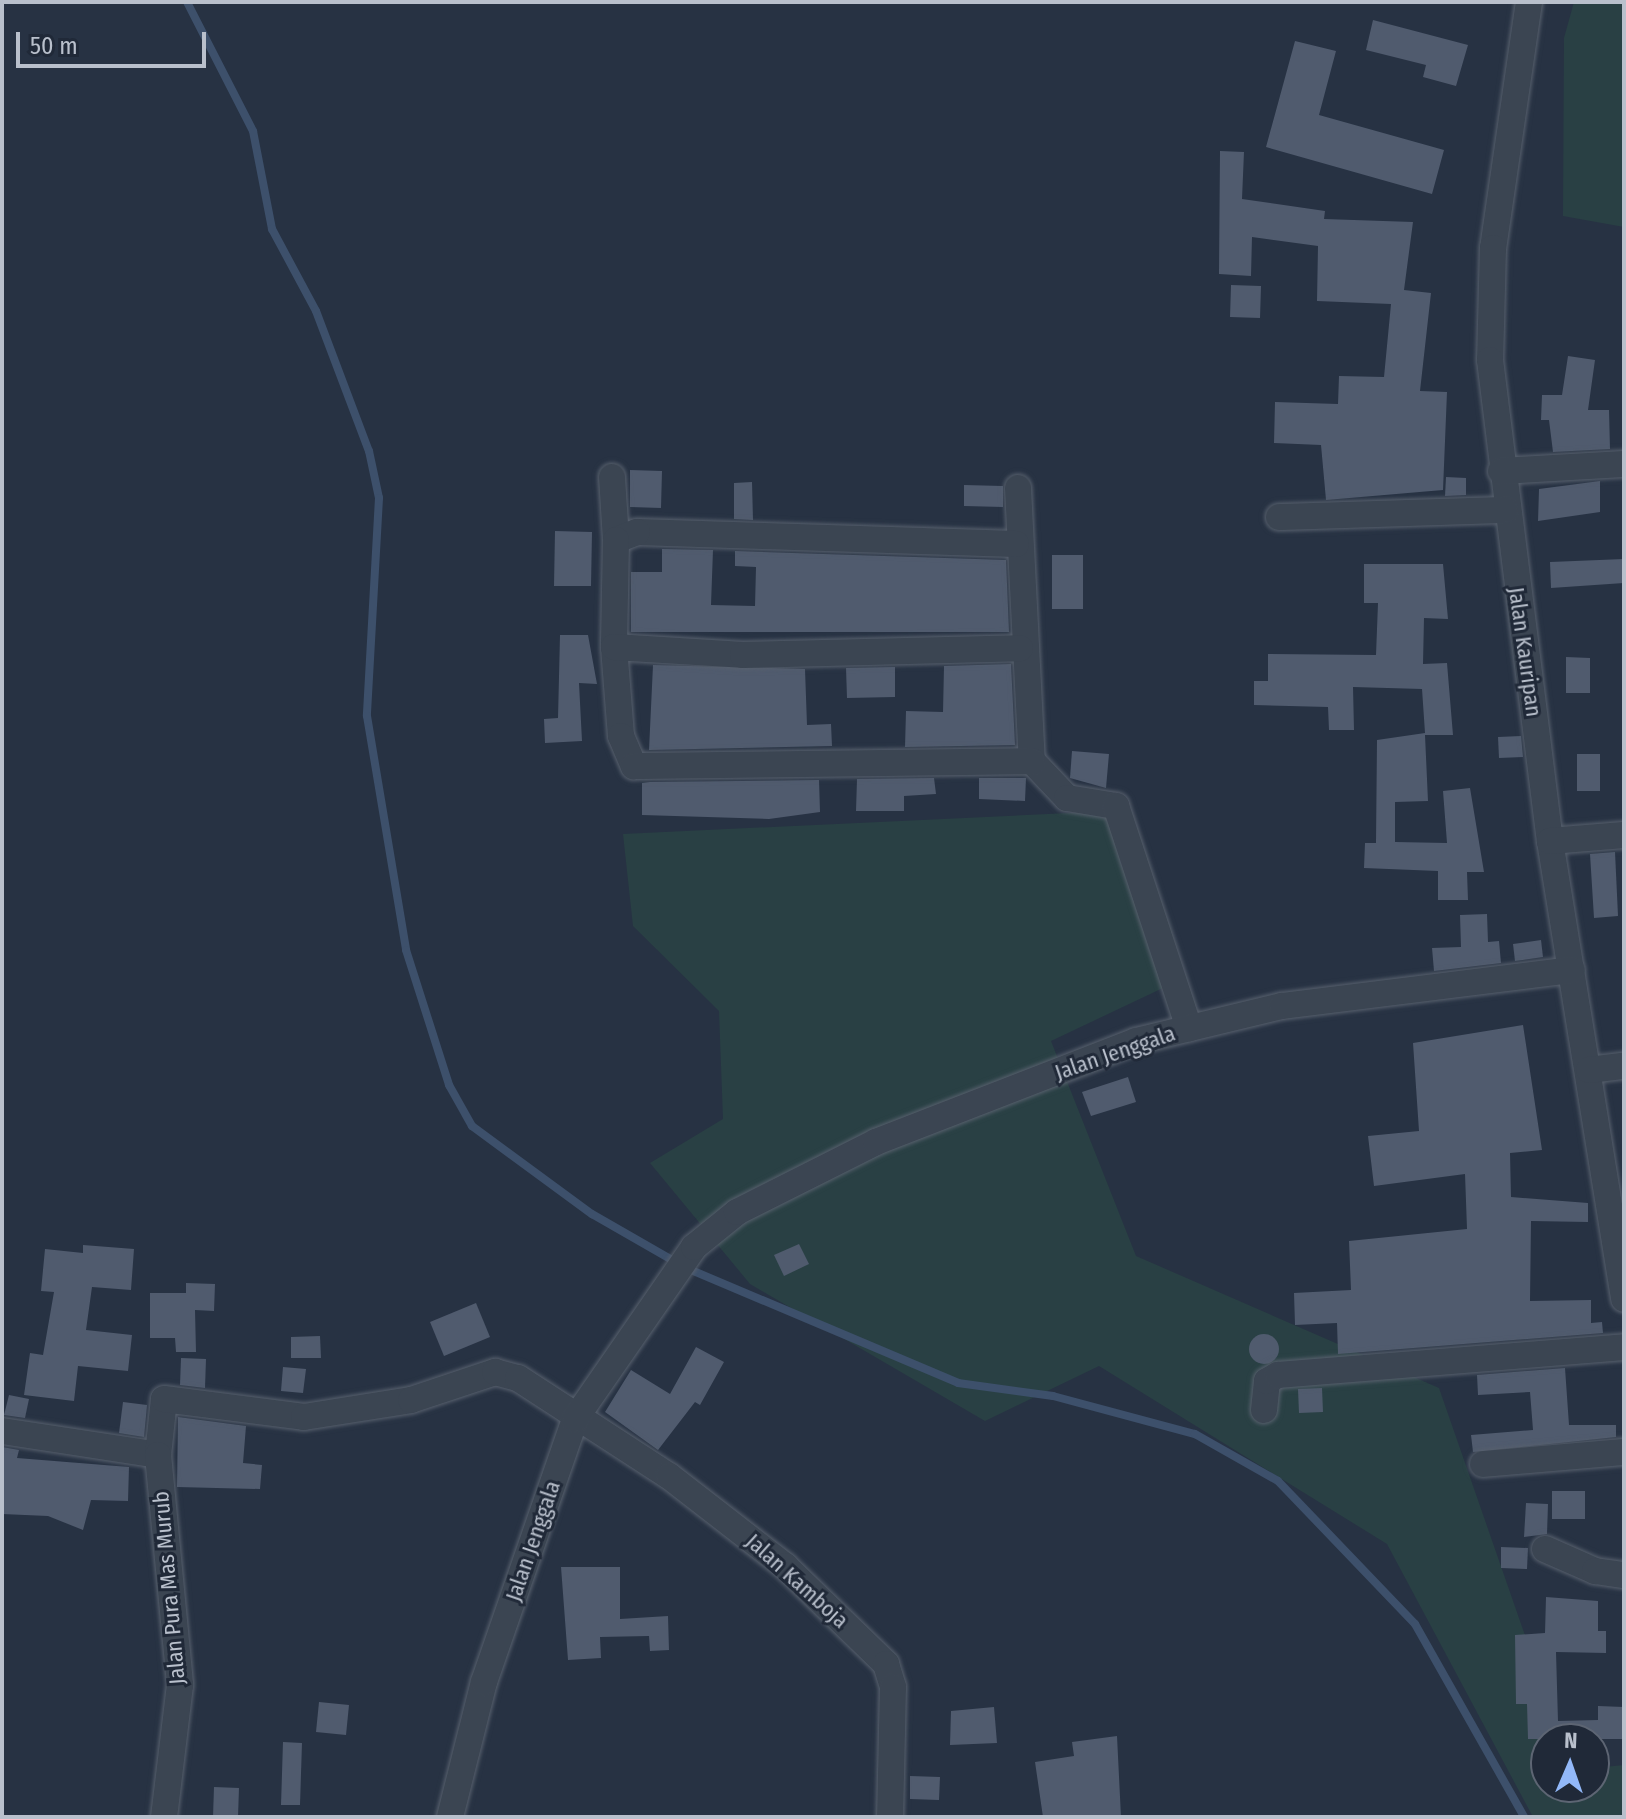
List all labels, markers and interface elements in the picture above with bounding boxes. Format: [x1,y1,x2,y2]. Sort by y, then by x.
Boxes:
scale bar [20,16,210,66]
text: 50 m [30,32,78,60]
street label: Jalan Kauripan [1503,585,1547,719]
street label: Jalan Jenggala [1051,1020,1179,1086]
street label: Jalan Jenggala [500,1477,566,1605]
street label: Jalan Pura Mas Murub [147,1490,191,1686]
street label: Jalan Kamboja [740,1528,854,1634]
north arrow [1530,1723,1610,1803]
text: N [1564,1727,1578,1754]

